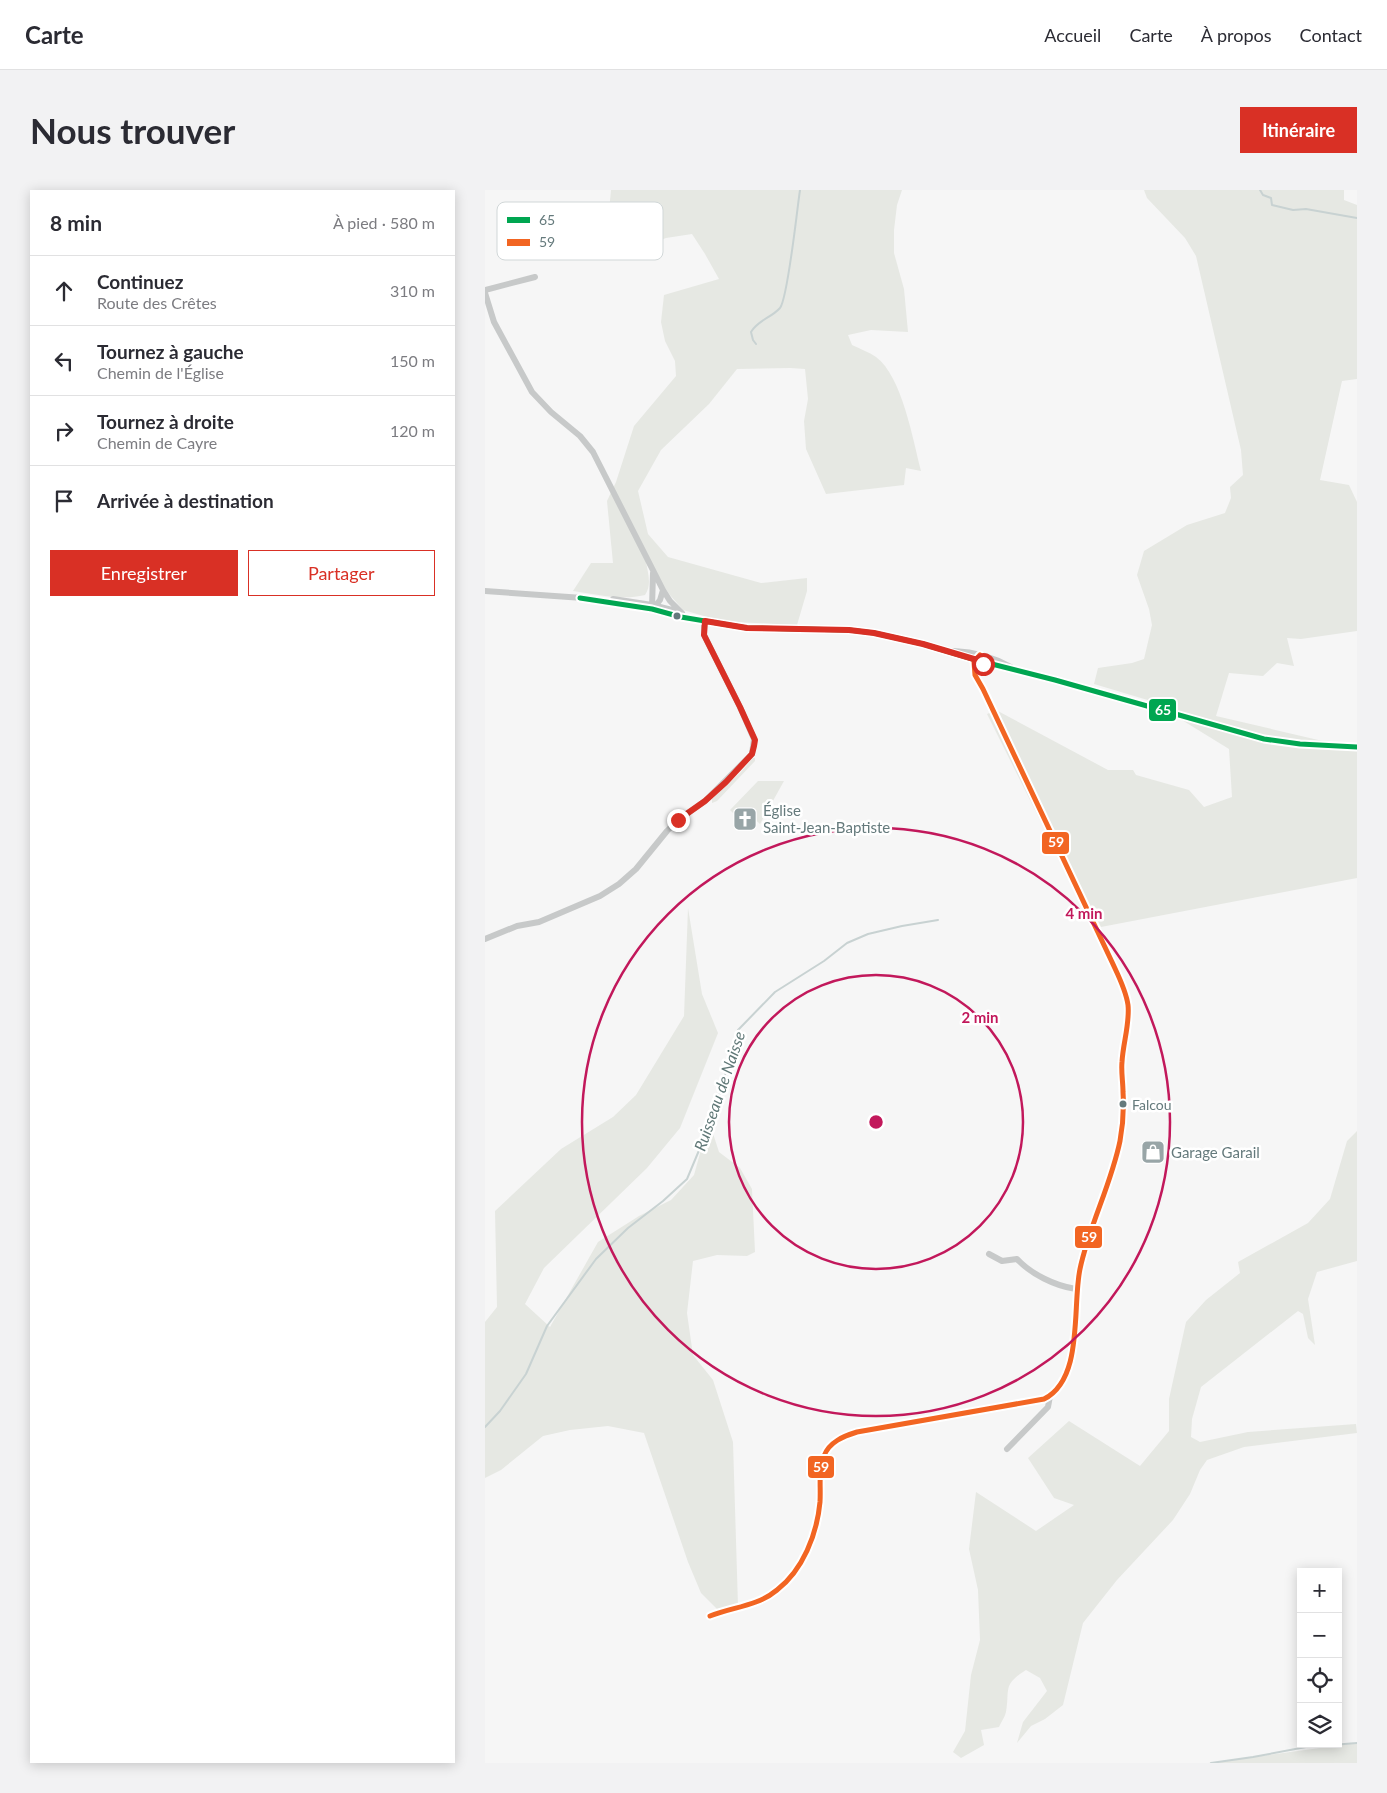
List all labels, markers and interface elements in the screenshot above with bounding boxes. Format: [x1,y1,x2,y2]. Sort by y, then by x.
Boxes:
text: Carte [25,20,84,49]
text: Accueil [1044,24,1101,46]
text: Carte [1129,24,1173,46]
text: À propos [1201,24,1272,46]
text: Contact [1300,24,1362,46]
button: Itinéraire [1240,107,1357,153]
text: Nous trouver [30,109,235,151]
legend [497,202,663,260]
text: 8 min [50,210,102,235]
text: 65 [539,211,555,228]
text: À pied · 580 m [333,213,435,232]
text: 59 [539,233,555,250]
text: Continuez [97,270,183,293]
icon: ahead [50,277,78,305]
text: 310 m [390,281,435,300]
text: Route des Crêtes [97,293,217,312]
text: Tournez à gauche [97,340,244,363]
icon: left [50,347,78,375]
text: 150 m [390,351,435,370]
text: Chemin de l'Église [97,363,224,382]
text: Tournez à droite [97,410,234,433]
icon: right [50,417,78,445]
text: 120 m [390,421,435,440]
text: Chemin de Cayre [97,433,217,452]
icon: arrive [50,487,78,515]
text: Arrivée à destination [97,489,274,512]
button: Enregistrer [50,550,238,596]
button: Partager [248,550,435,596]
unlabelled marker [672,611,682,621]
route start [972,653,995,676]
line badge: 65 [1148,698,1177,722]
text: 65 [1155,701,1171,718]
place label: Église Saint-Jean-Baptiste [763,801,890,836]
church icon: Église Saint-Jean-Baptiste [732,806,758,832]
route end [667,809,690,832]
line badge: 59 [1041,831,1070,855]
text: 59 [1048,833,1064,850]
text: 4 min [1065,904,1103,922]
text: 2 min [961,1008,999,1026]
water label: Ruisseau de Naisse [690,1028,748,1153]
place label: Falcou [1132,1096,1172,1113]
marker: Falcou [1118,1099,1128,1109]
centre of rings [867,1113,885,1131]
shop icon: Garage Garail [1140,1139,1166,1165]
place label: Garage Garail [1171,1143,1260,1161]
line badge: 59 [1074,1225,1103,1249]
text: 59 [1081,1228,1097,1245]
line badge: 59 [807,1455,835,1479]
text: 59 [813,1458,829,1475]
map controls [1297,1568,1342,1748]
button: + [1297,1568,1342,1613]
button: − [1297,1613,1342,1658]
button: locate [1297,1658,1342,1703]
button: layers [1297,1703,1342,1748]

